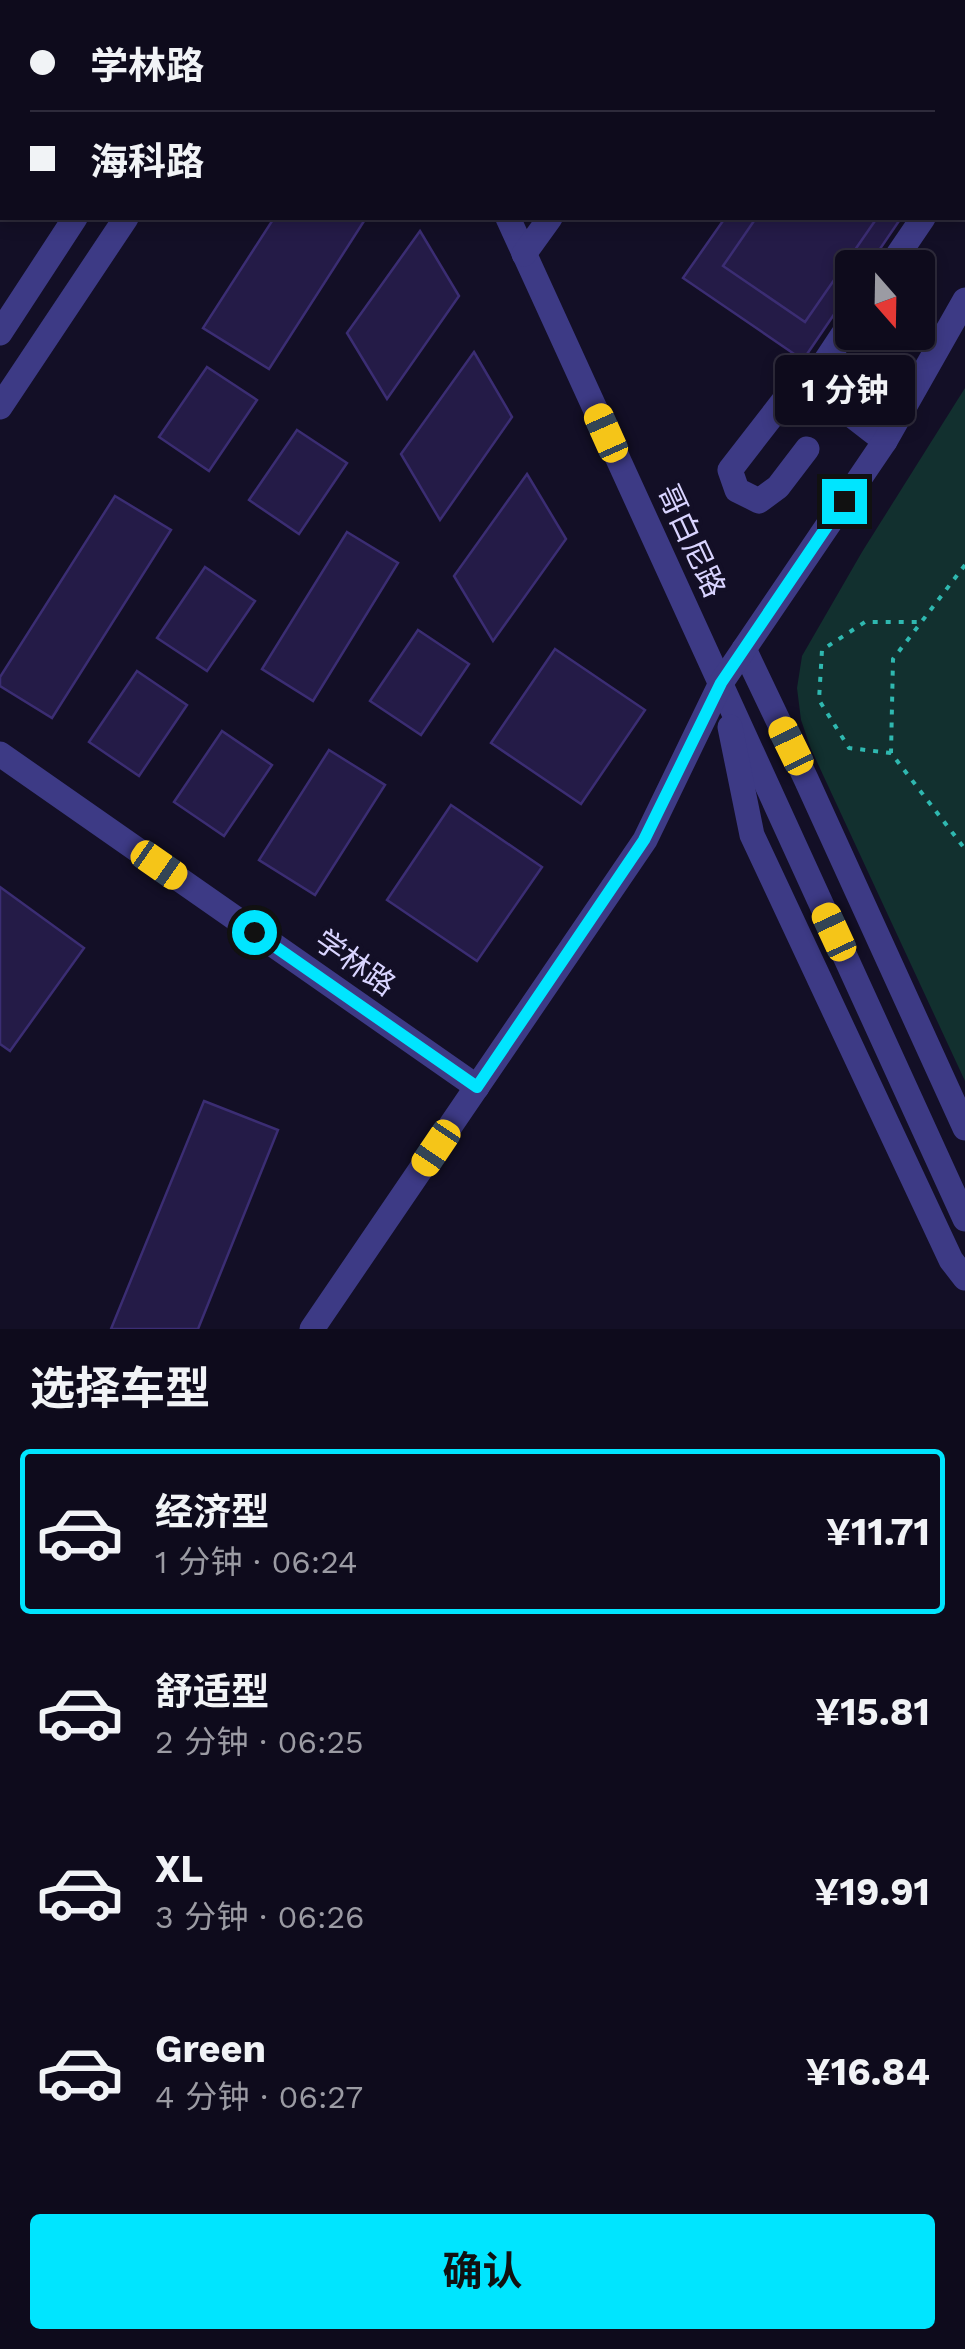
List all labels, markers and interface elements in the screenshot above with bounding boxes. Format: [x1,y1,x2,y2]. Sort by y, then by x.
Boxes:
text: 学林路 [90,44,204,88]
text: 海科路 [90,140,204,184]
north arrow [835,250,935,350]
map controls [835,250,935,350]
callout: 1 分钟 [774,356,914,426]
text: 1 分钟 [802,371,888,409]
car [580,399,632,467]
street label: 哥白尼路 [650,479,733,603]
route end [822,479,867,524]
car [764,712,818,780]
car [126,836,192,894]
car [808,898,860,966]
route start [232,910,277,955]
street label: 学林路 [308,922,402,1003]
car [407,1115,465,1181]
text: 选择车型 [30,1362,210,1415]
icon: car [35,1487,125,1577]
text: 经济型 [155,1490,269,1534]
text: ¥11.71 [826,1510,930,1554]
text: 1 分钟 · 06:24 [155,1543,358,1581]
icon: car [35,1667,125,1757]
text: 舒适型 [155,1670,269,1714]
text: ¥15.81 [815,1690,930,1734]
text: 2 分钟 · 06:25 [155,1723,364,1761]
icon: car [35,1847,125,1937]
text: XL [155,1847,203,1891]
text: ¥19.91 [814,1870,930,1914]
text: 3 分钟 · 06:26 [155,1898,365,1936]
icon: car [35,2027,125,2117]
text: Green [155,2027,266,2071]
text: ¥16.84 [806,2050,930,2094]
text: 4 分钟 · 06:27 [155,2078,363,2116]
button: 确认 [30,2214,935,2329]

